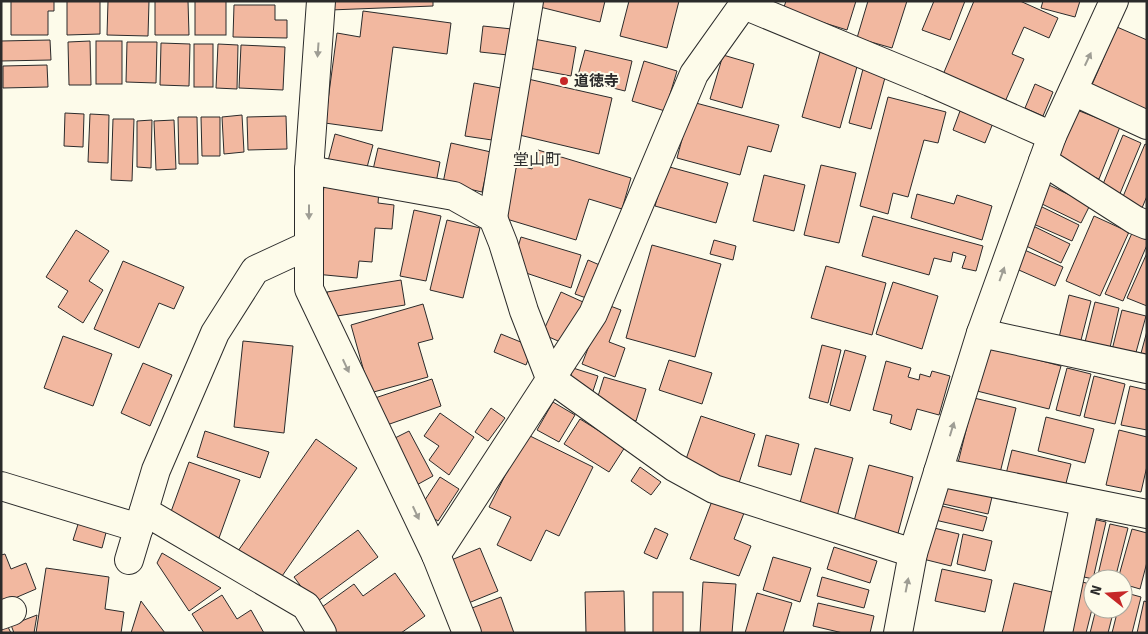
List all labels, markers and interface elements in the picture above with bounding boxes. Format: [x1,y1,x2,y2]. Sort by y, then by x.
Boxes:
one-way arrow [313,42,321,58]
one-way arrow [1084,51,1092,66]
place label: 道徳寺 [574,72,619,90]
marker: 道徳寺 [558,75,570,87]
district label: 堂山町 [513,150,561,170]
one-way arrow [305,204,313,220]
one-way arrow [999,267,1006,282]
one-way arrow [342,359,350,373]
one-way arrow [948,421,956,436]
one-way arrow [412,506,420,520]
north arrow [1083,569,1133,619]
one-way arrow [904,576,912,592]
text: N [1086,583,1106,597]

